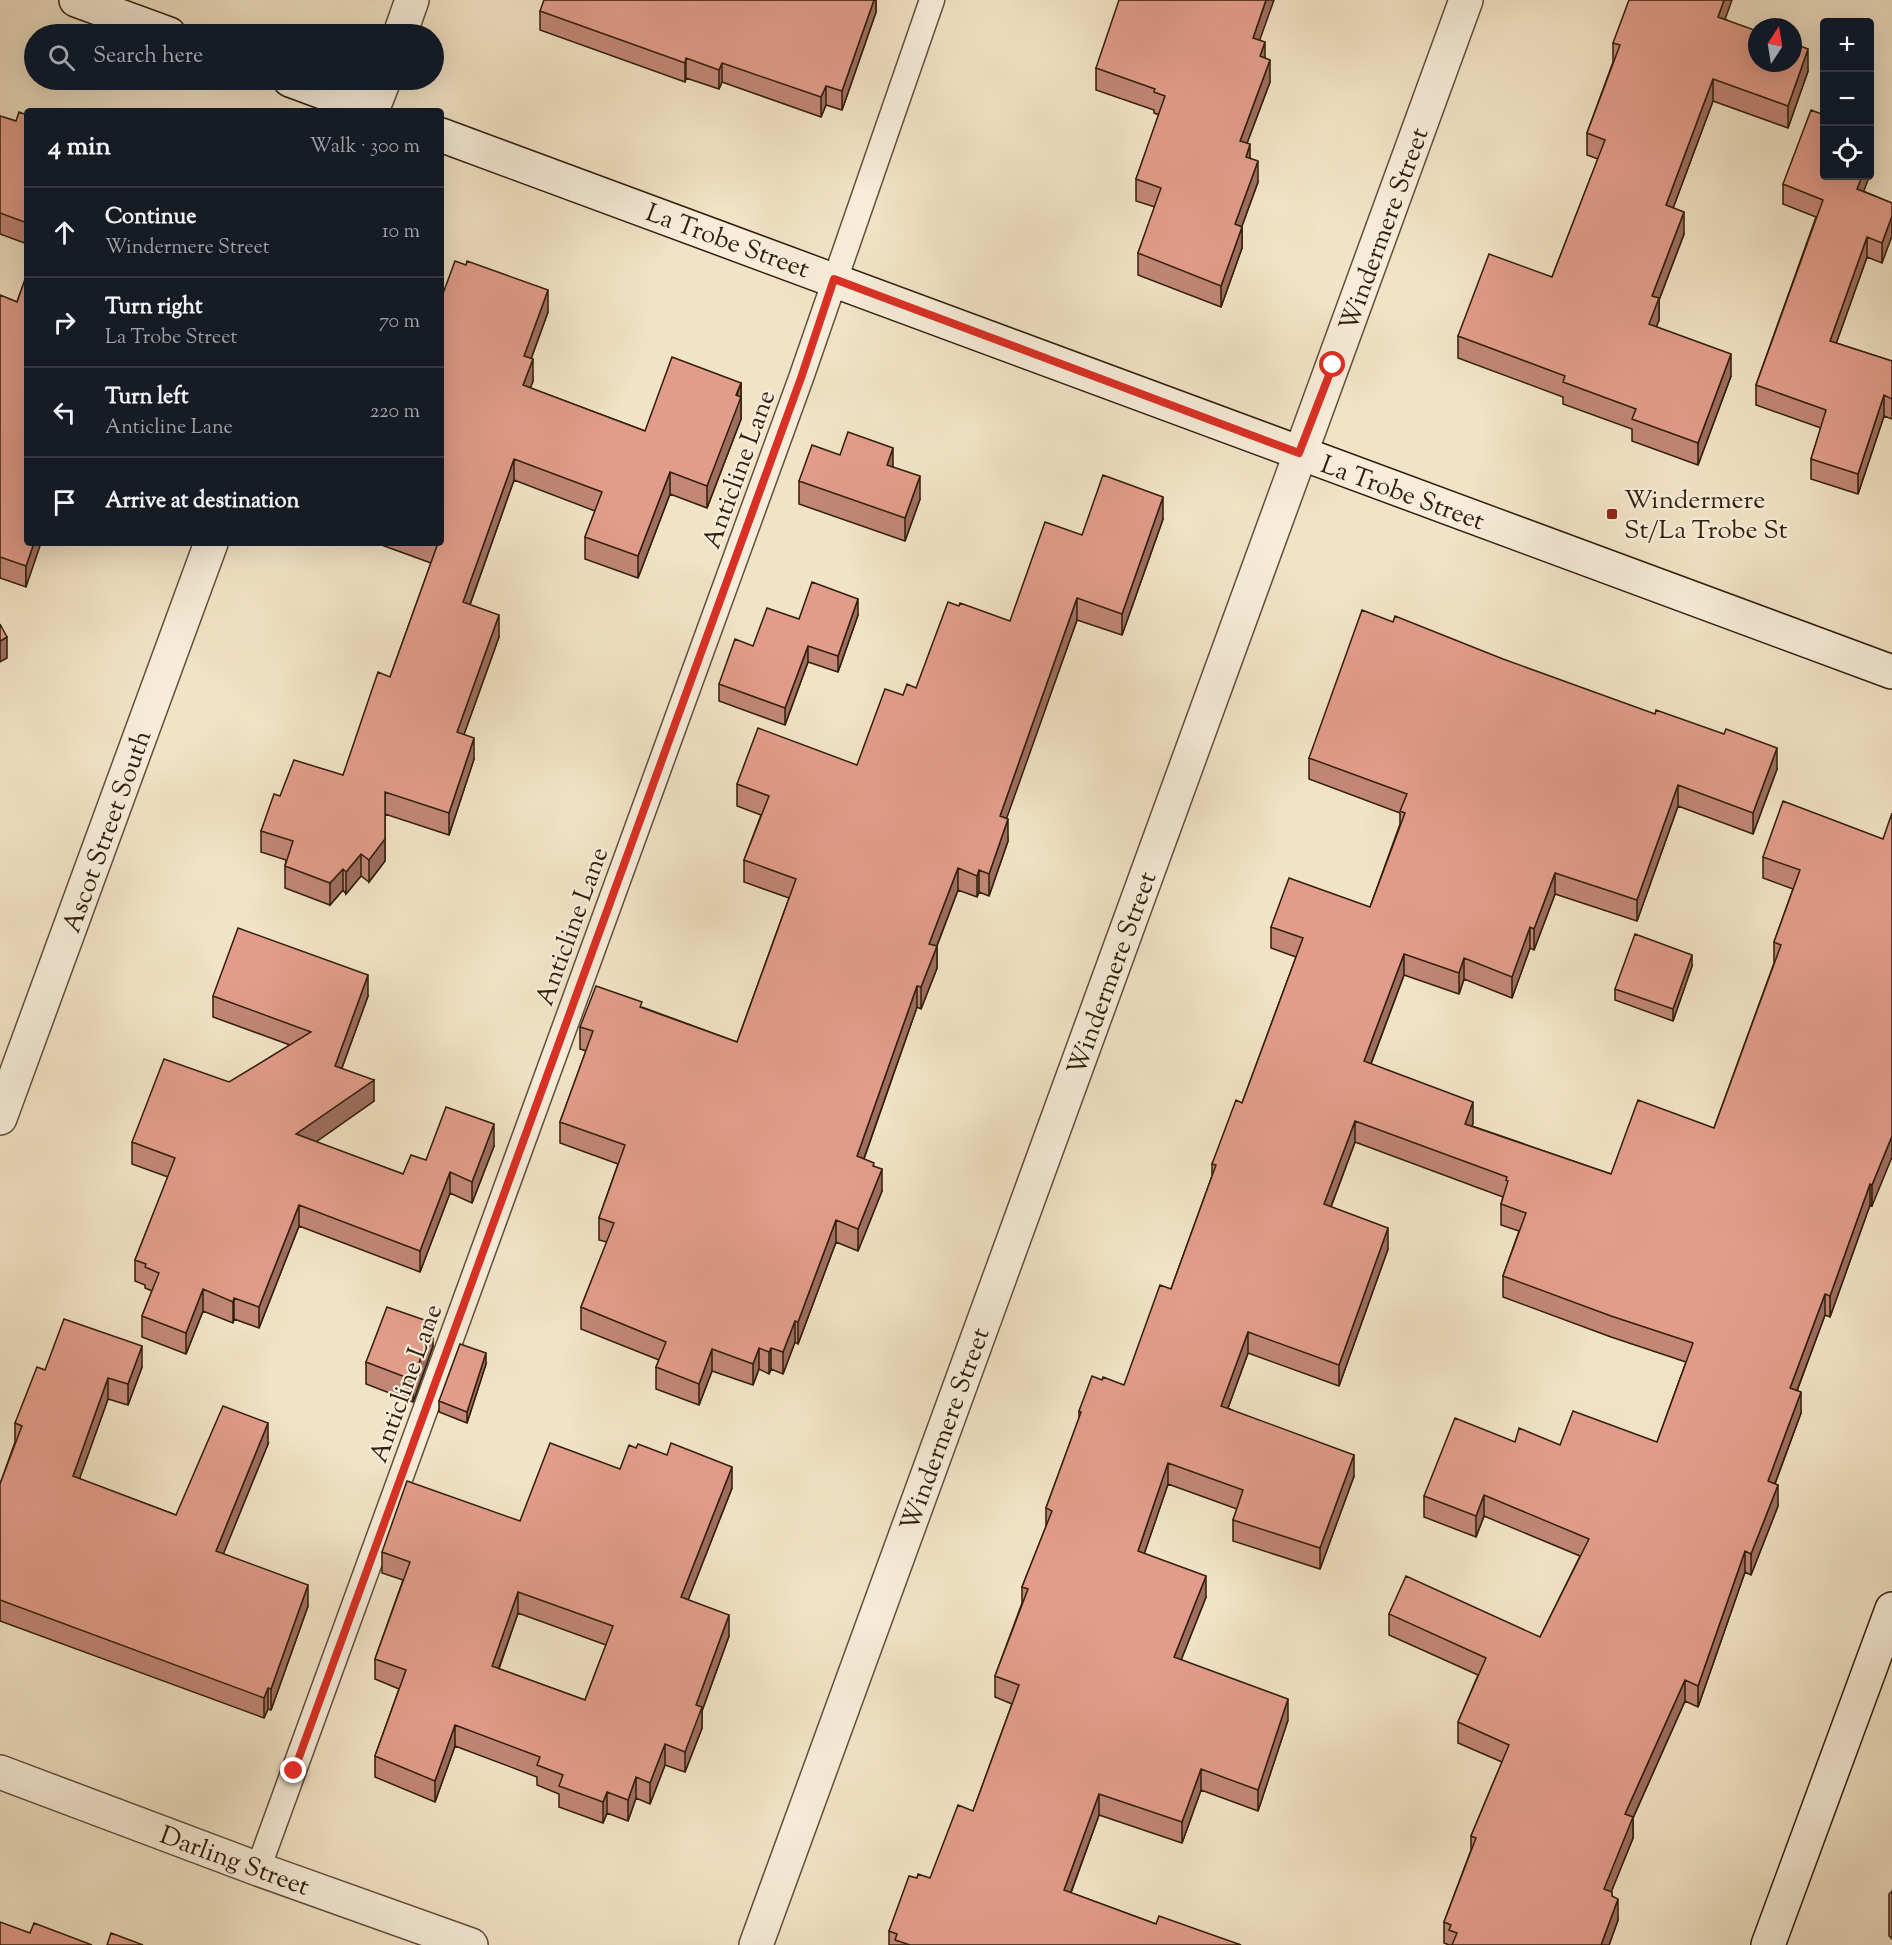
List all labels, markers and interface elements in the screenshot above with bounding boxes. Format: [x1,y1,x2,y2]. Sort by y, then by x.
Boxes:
north arrow [1748,18,1802,72]
map controls [1820,18,1874,180]
button: + [1820,18,1874,72]
search box [24,24,444,90]
icon: search [45,41,78,74]
text: Search here [93,41,203,73]
button: − [1820,72,1874,126]
street label: Windermere Street [1331,123,1439,337]
button: locate [1820,126,1874,180]
text: 4 min [48,129,111,166]
text: Walk · 300 m [310,133,420,162]
street label: La Trobe Street [640,196,814,289]
text: Continue [105,202,196,234]
icon: ahead [48,216,81,249]
text: 10 m [382,218,420,247]
text: Windermere Street [105,234,270,263]
text: Turn right [105,292,202,324]
icon: right [48,306,81,339]
text: 70 m [379,308,420,337]
text: La Trobe Street [105,324,237,353]
route start [1319,351,1345,377]
text: Turn left [105,382,188,414]
street label: Anticline Lane [695,385,786,554]
icon: left [48,396,81,429]
text: 220 m [370,398,420,427]
text: Anticline Lane [105,414,233,443]
street label: La Trobe Street [1315,448,1489,541]
place label: Windermere St/La Trobe St [1624,483,1788,550]
icon: arrive [48,486,81,519]
text: Arrive at destination [105,486,300,518]
marker: Windermere St/La Trobe St [1605,507,1619,521]
street label: Ascot Street South [55,725,162,938]
street label: Anticline Lane [528,842,619,1011]
street label: Windermere Street [1059,867,1167,1081]
street label: Anticline Lane [362,1299,453,1468]
street label: Windermere Street [892,1323,1000,1537]
route end [280,1757,306,1783]
street label: Darling Street [154,1818,314,1907]

